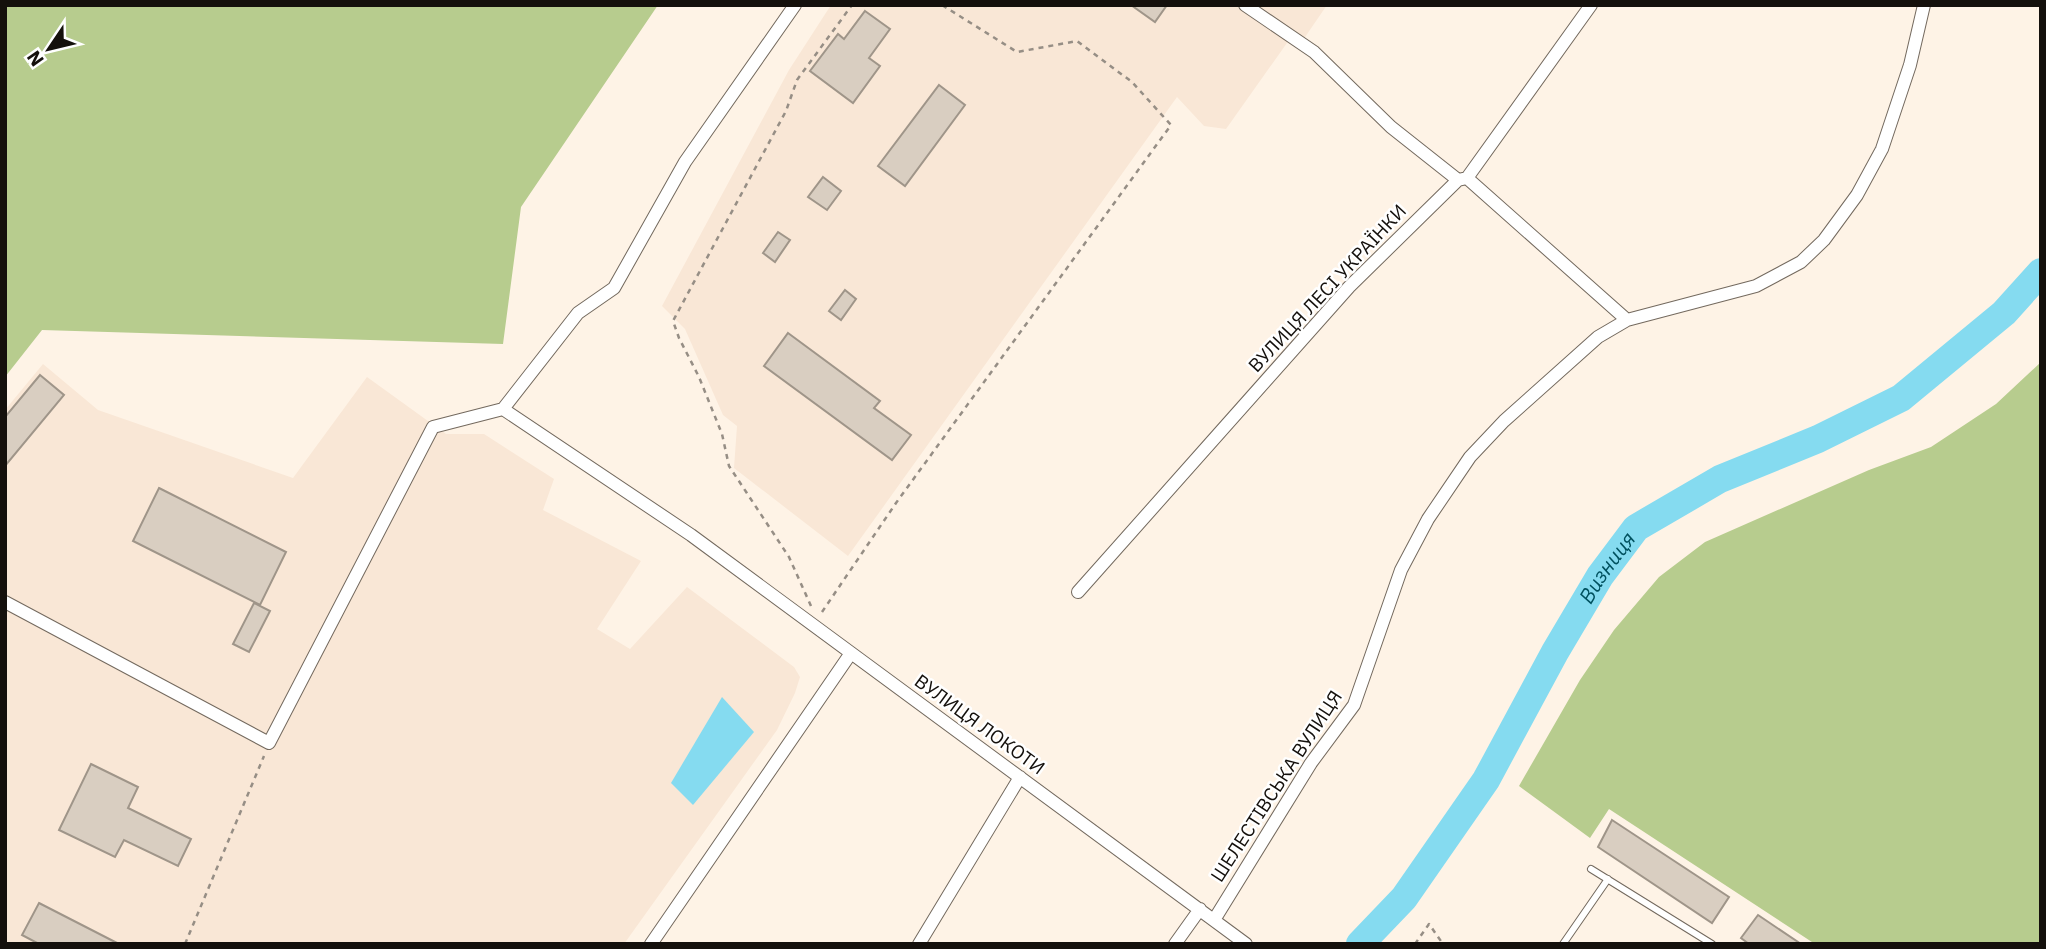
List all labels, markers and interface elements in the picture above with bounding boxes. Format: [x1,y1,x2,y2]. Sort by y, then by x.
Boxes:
north arrow [14,14,84,84]
text: N [21,46,49,71]
street label: ВУЛИЦЯ ЛЕСІ УКРАЇНКИ [1243,199,1411,377]
water label: Визниця [1572,526,1641,608]
street label: ВУЛИЦЯ ЛОКОТИ [910,669,1050,779]
street label: ШЕЛЕСТІВСЬКА ВУЛИЦЯ [1205,686,1347,886]

